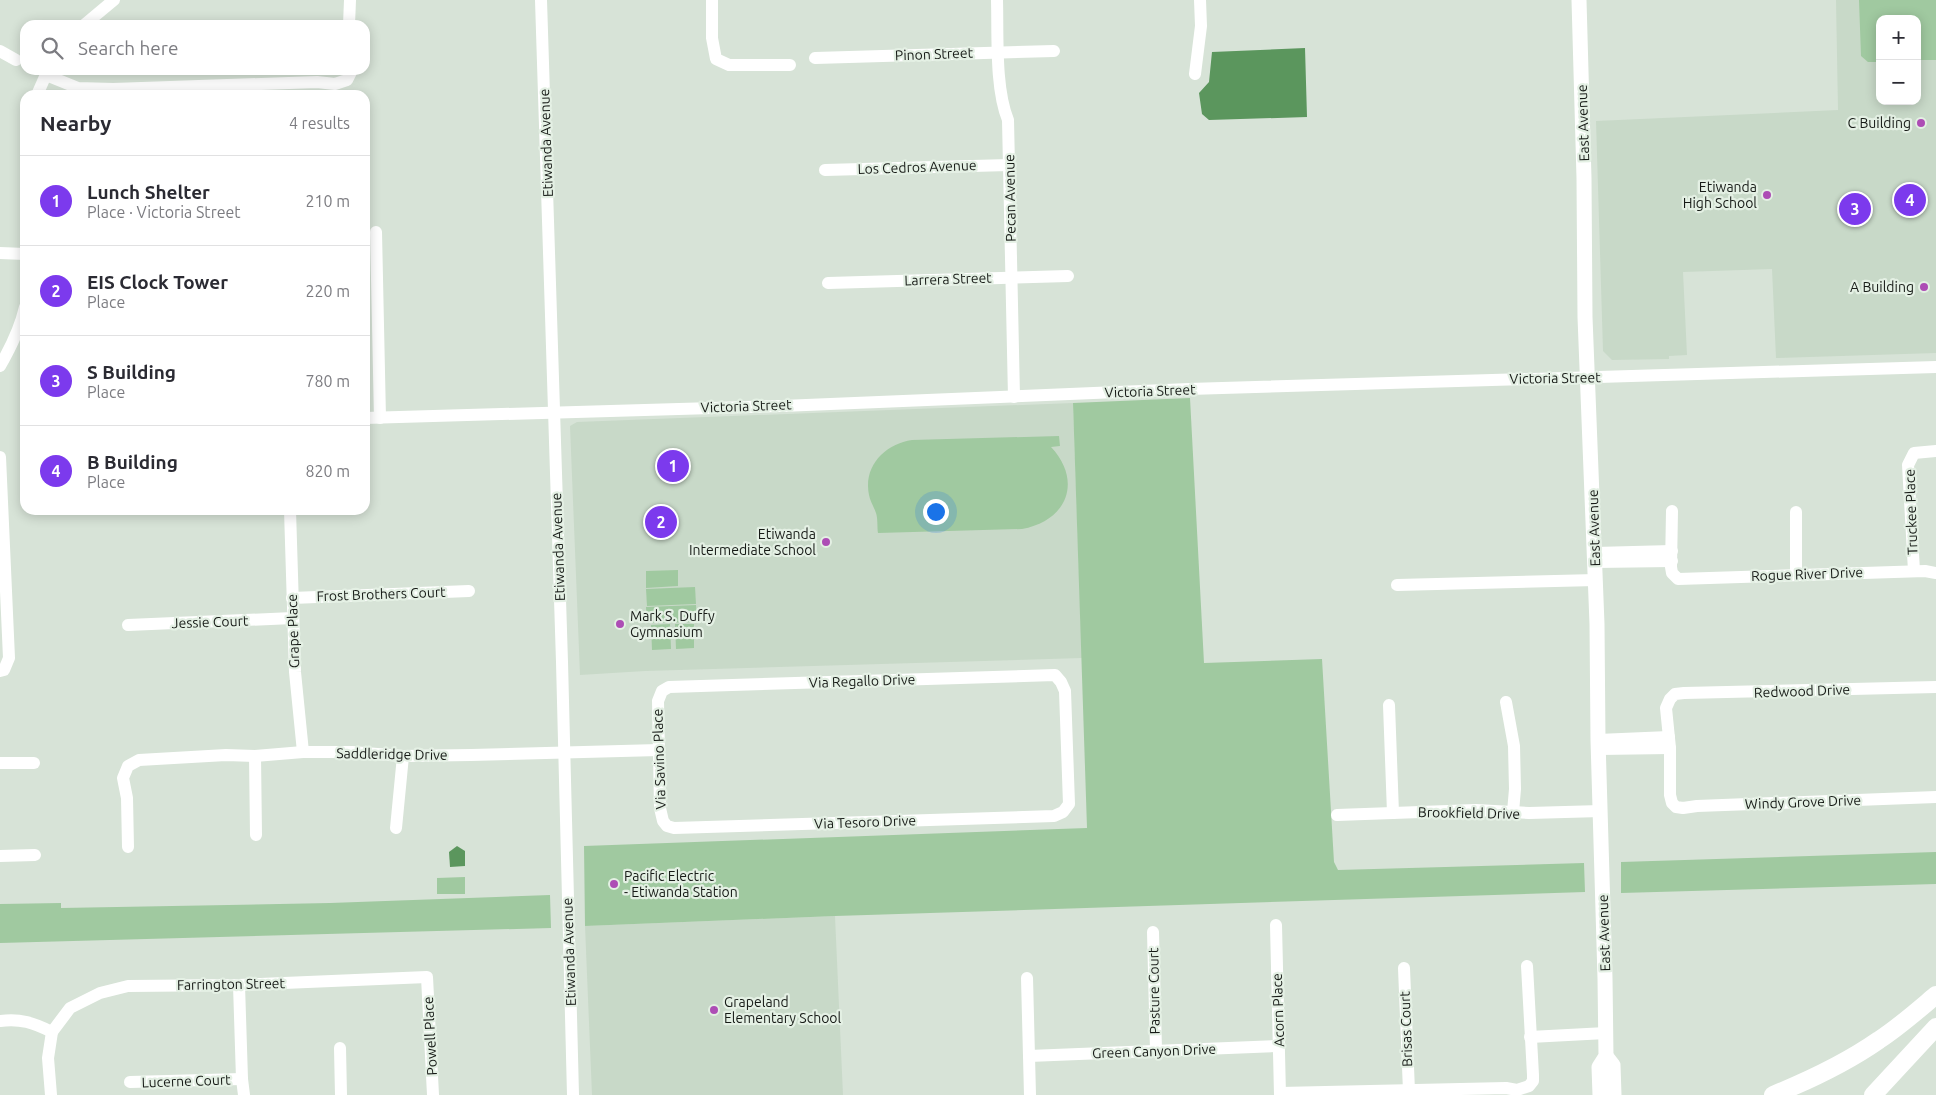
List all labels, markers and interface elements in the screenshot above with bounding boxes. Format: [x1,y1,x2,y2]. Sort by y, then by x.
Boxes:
map controls [1876,15,1921,105]
button: + [1876,15,1921,60]
search box [20,20,370,75]
icon: search [38,34,66,62]
text: Search here [78,37,178,59]
street label: Pinon Street [895,45,974,63]
button: − [1876,60,1921,105]
street label: East Avenue [1574,84,1592,162]
street label: Etiwanda Avenue [536,88,556,198]
text: Nearby [40,111,111,135]
text: 4 results [289,114,350,132]
place label: C Building [1848,115,1911,131]
marker: C Building [1915,117,1927,129]
street label: Pecan Avenue [1001,154,1019,242]
street label: Los Cedros Avenue [857,157,977,177]
place label: Etiwanda High School [1683,179,1757,211]
text: Lunch Shelter [87,181,210,203]
pin: 4 [1894,181,1926,219]
marker: Etiwanda High School [1761,189,1773,201]
pin: 3 [1839,190,1871,228]
text: 1 [51,192,61,210]
text: 210 m [305,192,350,210]
text: Place · Victoria Street [87,203,241,221]
street label: Larrera Street [904,269,992,289]
text: EIS Clock Tower [87,271,228,293]
place label: A Building [1850,279,1914,295]
marker: A Building [1918,281,1930,293]
text: 2 [51,282,61,300]
text: 220 m [305,282,350,300]
text: Place [87,293,125,311]
text: S Building [87,361,176,383]
street label: Victoria Street [1509,369,1601,387]
text: 3 [51,372,61,390]
text: 780 m [305,372,350,390]
street label: Victoria Street [1104,381,1196,401]
text: Place [87,383,125,401]
street label: Victoria Street [700,396,792,416]
pin: 1 [657,447,689,485]
text: B Building [87,451,178,473]
text: 4 [51,462,61,480]
text: 820 m [305,462,350,480]
street label: Truckee Place [1902,469,1920,555]
text: Place [87,473,125,491]
street label: East Avenue [1585,489,1603,567]
street label: Etiwanda Avenue [548,492,568,602]
your location [923,499,949,525]
pin: 2 [645,503,677,541]
place label: Etiwanda Intermediate School [689,526,816,558]
marker: Etiwanda Intermediate School [820,536,832,548]
street label: Rogue River Drive [1751,564,1863,584]
street label: Frost Brothers Court [316,584,446,604]
street label: Grape Place [284,594,302,668]
place label: Mark S. Duffy Gymnasium [630,608,715,640]
street label: Jessie Court [171,613,249,631]
marker: Mark S. Duffy Gymnasium [614,618,626,630]
street label: Via Regallo Drive [808,671,916,691]
street label: Redwood Drive [1754,681,1850,701]
street label: Via Savino Place [649,708,669,810]
street label: Saddleridge Drive [336,745,448,763]
street label: Windy Grove Drive [1745,792,1861,812]
street label: Brookfield Drive [1418,804,1520,822]
street label: Via Tesoro Drive [814,812,916,832]
place label: Pacific Electric - Etiwanda Station [624,868,738,900]
marker: Pacific Electric - Etiwanda Station [608,878,620,890]
street label: East Avenue [1595,894,1613,972]
street label: Etiwanda Avenue [559,897,579,1007]
street label: Pasture Court [1145,947,1163,1035]
street label: Acorn Place [1269,973,1287,1047]
street label: Farrington Street [177,975,286,993]
street label: Brisas Court [1397,990,1415,1067]
place label: Grapeland Elementary School [724,994,842,1026]
street label: Powell Place [420,996,440,1076]
marker: Grapeland Elementary School [708,1004,720,1016]
street label: Green Canyon Drive [1092,1041,1216,1061]
street label: Lucerne Court [141,1071,231,1091]

